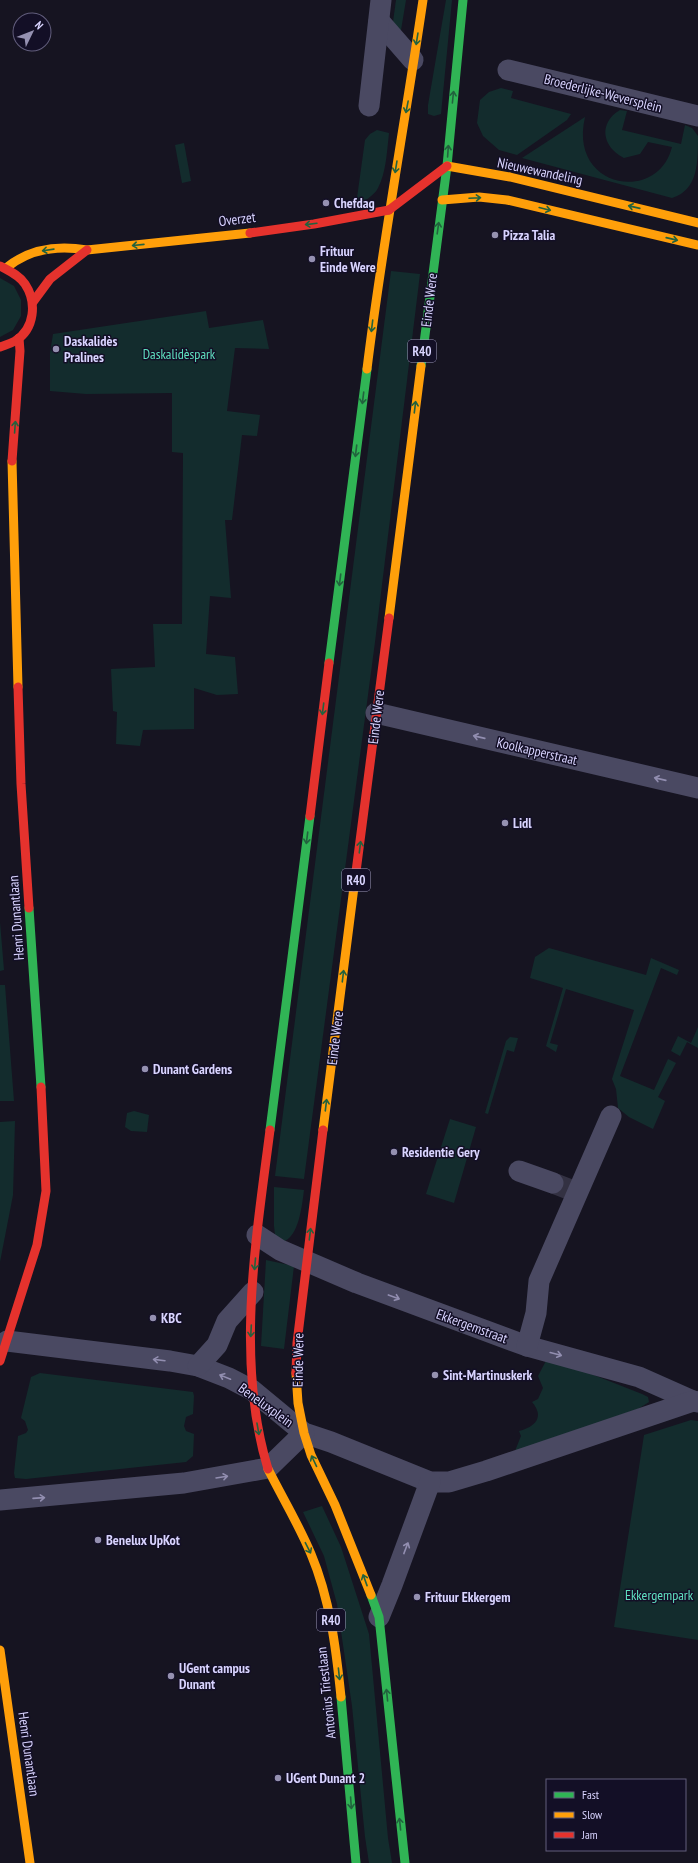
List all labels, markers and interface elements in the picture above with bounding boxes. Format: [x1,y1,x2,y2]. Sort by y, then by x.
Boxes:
north arrow [12,12,52,52]
text: N [32,18,46,32]
one-way arrow [412,32,420,45]
street label: Broederlijke-Weversplein [542,70,664,116]
one-way arrow [450,91,457,104]
one-way arrow [402,100,410,113]
one-way arrow [445,145,452,158]
street label: Nieuwewandeling [496,153,584,189]
one-way arrow [392,160,400,173]
place label: Chefdag [334,194,375,212]
one-way arrow [468,194,481,201]
marker: Chefdag [321,198,331,208]
one-way arrow [628,203,641,211]
one-way arrow [538,205,551,213]
street label: Overzet [218,208,257,230]
one-way arrow [305,220,318,228]
one-way arrow [435,222,442,235]
place label: Pizza Talia [503,226,555,244]
marker: Pizza Talia [490,230,500,240]
one-way arrow [665,235,678,243]
one-way arrow [132,241,145,249]
place label: Frituur Einde Were [320,242,376,276]
one-way arrow [42,247,55,254]
marker: Frituur Einde Were [307,254,317,264]
street label: Einde Were [417,272,441,328]
one-way arrow [368,319,376,332]
place label: Daskalidès Pralines [64,332,117,366]
road number: R40 [408,340,436,362]
marker: Daskalidès Pralines [51,344,61,354]
park label: Daskalidèspark [143,345,216,363]
one-way arrow [359,391,367,404]
one-way arrow [411,401,419,414]
one-way arrow [11,421,18,434]
one-way arrow [352,445,360,458]
one-way arrow [336,573,344,586]
street label: Einde Were [364,689,388,745]
one-way arrow [319,702,327,715]
one-way arrow [473,733,486,741]
street label: Koolkapperstraat [495,733,579,769]
one-way arrow [654,775,667,783]
place label: Lidl [513,814,532,832]
marker: Lidl [500,818,510,828]
one-way arrow [303,831,311,844]
one-way arrow [356,841,364,854]
road number: R40 [342,869,370,891]
street label: Henri Dunantlaan [4,875,28,961]
one-way arrow [339,970,347,983]
street label: Einde Were [323,1010,347,1066]
place label: Dunant Gardens [153,1060,232,1078]
marker: Dunant Gardens [140,1064,150,1074]
one-way arrow [322,1099,330,1112]
place label: Residentie Gery [402,1143,480,1161]
marker: Residentie Gery [389,1147,399,1157]
one-way arrow [306,1228,313,1241]
one-way arrow [251,1257,258,1270]
one-way arrow [387,1293,399,1301]
street label: Ekkergemstraat [434,1305,510,1347]
place label: KBC [161,1309,182,1327]
marker: KBC [148,1313,158,1323]
one-way arrow [247,1324,254,1337]
street label: Einde Were [289,1333,307,1387]
one-way arrow [549,1351,562,1358]
one-way arrow [153,1356,166,1364]
place label: Sint-Martinuskerk [443,1366,533,1384]
marker: Sint-Martinuskerk [430,1370,440,1380]
one-way arrow [220,1373,232,1381]
street label: Beneluxplein [235,1379,297,1431]
one-way arrow [254,1422,262,1435]
one-way arrow [310,1455,317,1467]
one-way arrow [215,1473,228,1481]
one-way arrow [32,1494,45,1501]
place label: Benelux UpKot [106,1531,180,1549]
marker: Benelux UpKot [93,1535,103,1545]
one-way arrow [305,1542,312,1554]
one-way arrow [403,1543,411,1555]
one-way arrow [361,1575,369,1587]
park label: Ekkergempark [625,1586,694,1604]
place label: Frituur Ekkergem [425,1588,511,1606]
marker: Frituur Ekkergem [412,1592,422,1602]
road number: R40 [317,1609,345,1631]
street label: Antonius Triestlaan [312,1646,340,1740]
place label: UGent campus Dunant [179,1659,250,1693]
one-way arrow [335,1667,343,1680]
marker: UGent campus Dunant [166,1671,176,1681]
one-way arrow [383,1689,390,1702]
street label: Henri Dunantlaan [14,1711,44,1797]
place label: UGent Dunant 2 [286,1769,365,1787]
marker: UGent Dunant 2 [273,1773,283,1783]
legend [546,1779,686,1851]
text: Fast [582,1787,600,1802]
one-way arrow [348,1796,355,1809]
text: Slow [582,1807,603,1822]
one-way arrow [396,1818,404,1831]
text: Jam [581,1827,598,1842]

